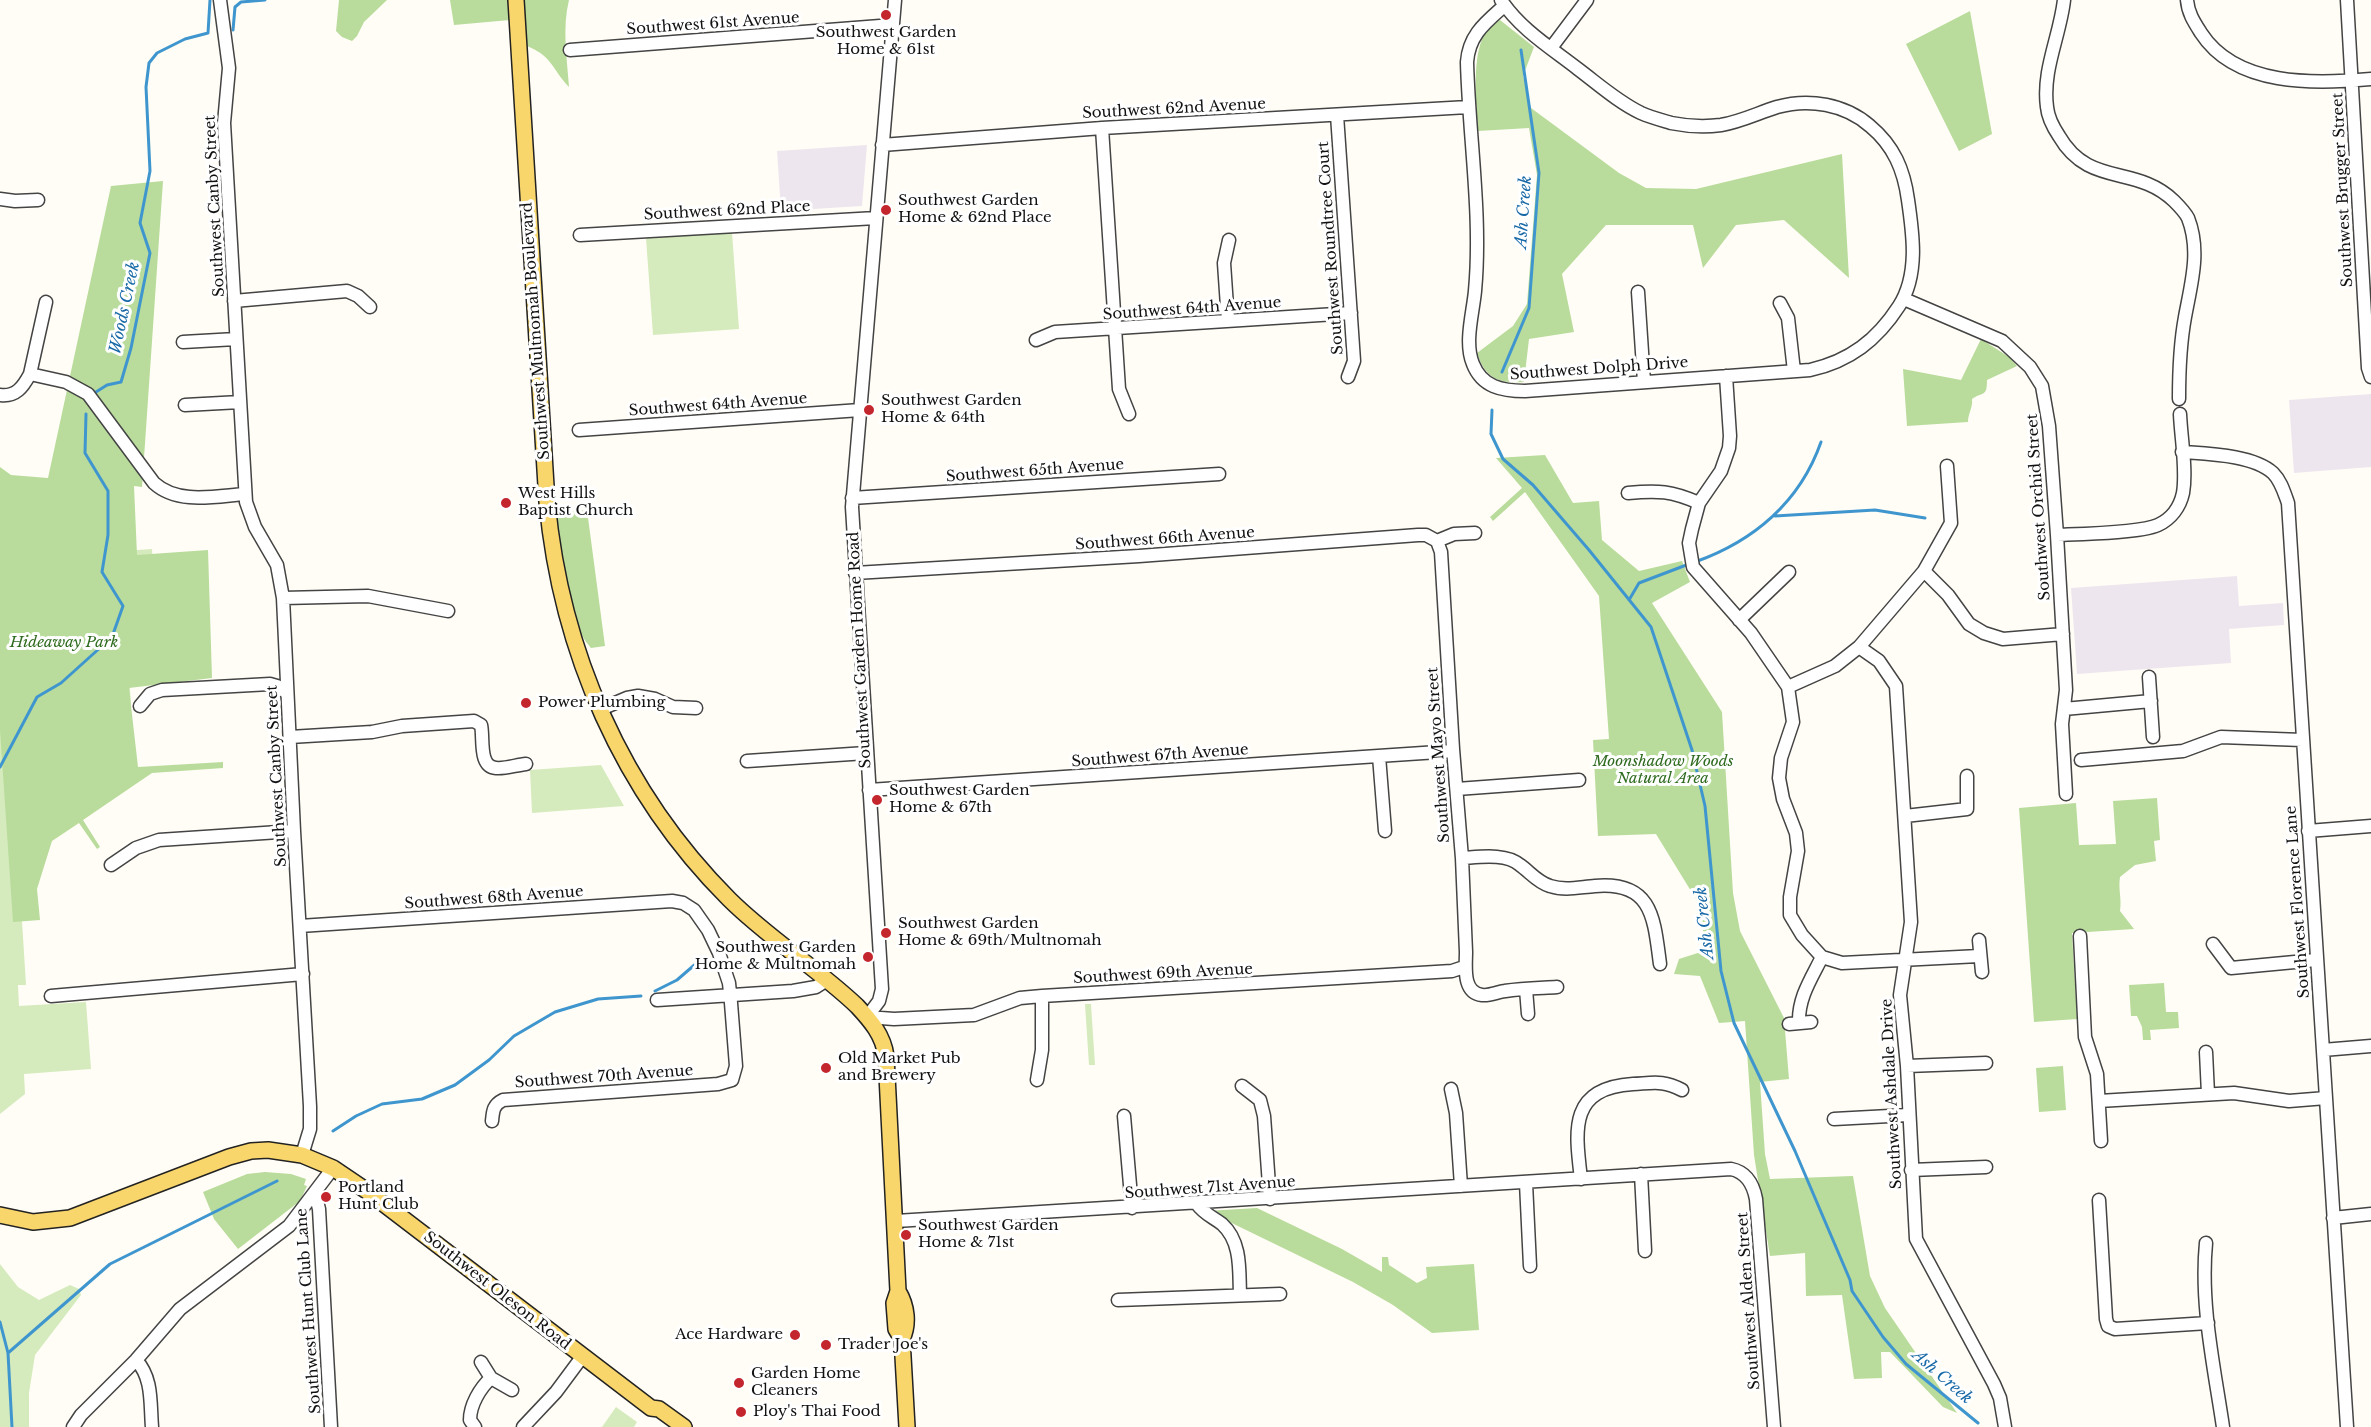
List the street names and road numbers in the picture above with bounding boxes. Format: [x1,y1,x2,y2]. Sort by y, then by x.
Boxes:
street label: Southwest 61st Avenue [626,9,800,39]
street label: Southwest Brugger Street [2329,92,2357,288]
street label: Southwest 62nd Avenue [1082,95,1266,123]
street label: Southwest Canby Street [201,114,229,298]
street label: Southwest Roundtree Court [1315,141,1347,355]
street label: Southwest 62nd Place [643,198,811,224]
street label: Southwest Multnomah Boulevard [518,202,554,460]
street label: Southwest 64th Avenue [1102,294,1282,324]
street label: Southwest Dolph Drive [1509,354,1689,384]
street label: Southwest 64th Avenue [628,390,808,420]
street label: Southwest Orchid Street [2023,413,2055,601]
street label: Southwest 65th Avenue [945,456,1125,486]
street label: Southwest 66th Avenue [1075,524,1255,554]
street label: Southwest Garden Home Road [845,531,875,769]
street label: Southwest Mayo Street [1424,667,1454,843]
street label: Southwest Canby Street [263,684,291,868]
street label: Southwest 67th Avenue [1071,741,1249,771]
street label: Southwest Florence Lane [2282,805,2314,999]
street label: Southwest 68th Avenue [404,883,584,913]
street label: Southwest 69th Avenue [1073,960,1253,988]
street label: Southwest Ashdale Drive [1878,998,1906,1190]
street label: Southwest 70th Avenue [514,1062,694,1092]
street label: Southwest 71st Avenue [1124,1173,1296,1203]
street label: Southwest Hunt Club Lane [293,1207,325,1415]
street label: Southwest Alden Street [1734,1212,1764,1390]
street label: Southwest Oleson Road [420,1228,574,1354]

